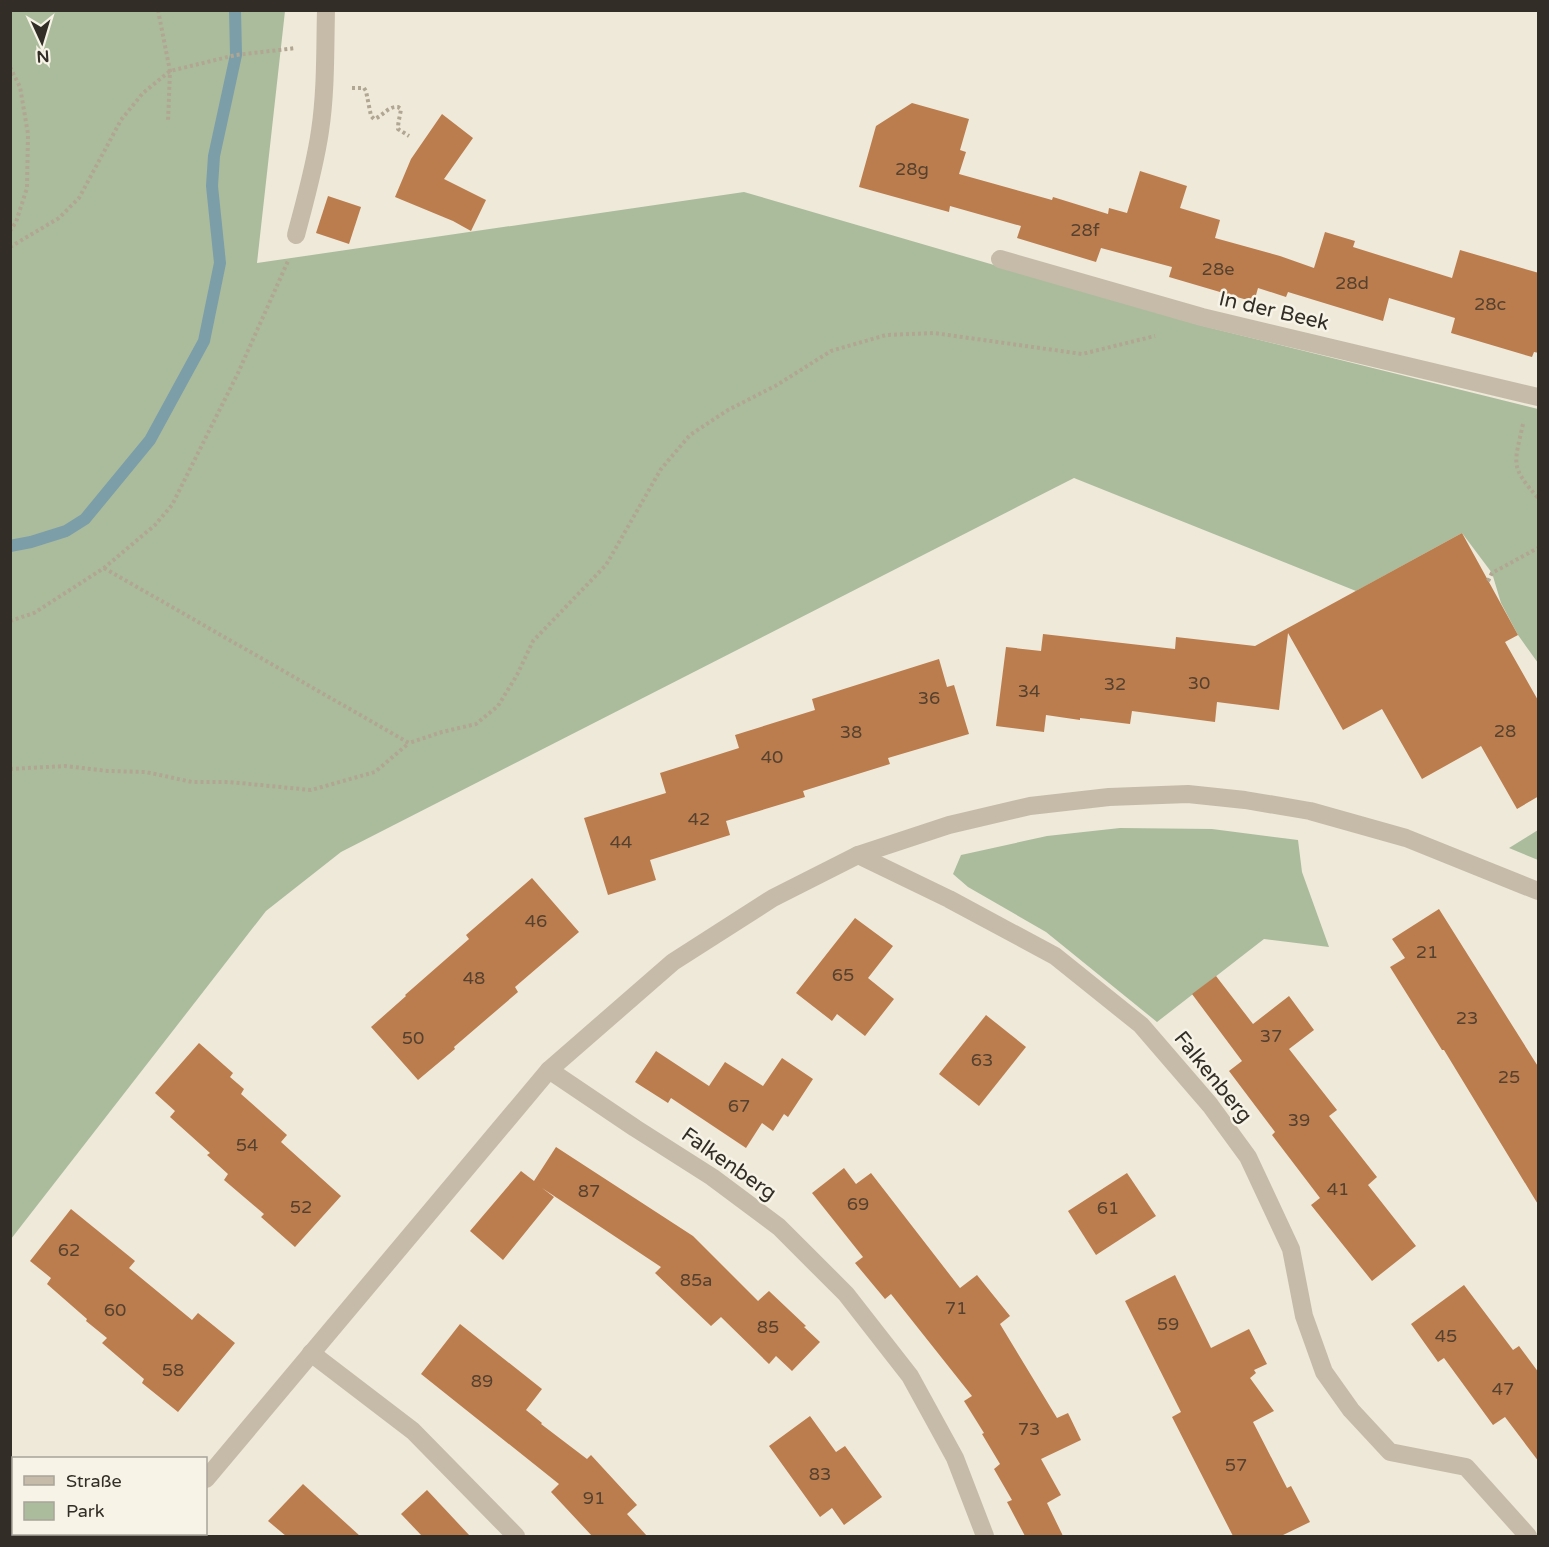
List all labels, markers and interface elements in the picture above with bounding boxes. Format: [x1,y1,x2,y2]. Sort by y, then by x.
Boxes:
north arrow [12,12,72,72]
text: N [36,46,50,66]
house number: 28g [895,158,929,180]
house number: 28f [1070,219,1100,241]
house number: 28e [1202,258,1234,280]
house number: 28d [1335,272,1369,294]
street label: In der Beek [1216,286,1332,336]
house number: 28c [1474,293,1506,315]
house number: 30 [1188,672,1210,694]
house number: 32 [1104,673,1126,695]
house number: 34 [1018,680,1040,702]
house number: 36 [918,687,940,709]
house number: 28 [1494,720,1516,742]
house number: 38 [840,721,862,743]
house number: 40 [761,746,783,768]
house number: 42 [688,808,710,830]
house number: 44 [610,831,632,853]
house number: 46 [525,910,547,932]
house number: 21 [1416,941,1438,963]
house number: 65 [832,964,854,986]
house number: 48 [463,967,485,989]
house number: 23 [1456,1007,1478,1029]
house number: 37 [1260,1025,1282,1047]
street label: Falkenberg [1169,1026,1257,1128]
house number: 50 [402,1027,424,1049]
house number: 63 [971,1049,993,1071]
house number: 25 [1498,1066,1520,1088]
house number: 67 [728,1095,750,1117]
house number: 39 [1288,1109,1310,1131]
street label: Falkenberg [677,1122,781,1206]
house number: 54 [236,1134,258,1156]
house number: 41 [1327,1178,1349,1200]
house number: 87 [578,1180,600,1202]
house number: 69 [847,1193,869,1215]
house number: 52 [290,1196,312,1218]
house number: 61 [1097,1197,1119,1219]
house number: 62 [58,1239,80,1261]
house number: 85a [680,1269,712,1291]
house number: 71 [945,1297,967,1319]
house number: 60 [104,1299,126,1321]
house number: 59 [1157,1313,1179,1335]
house number: 85 [757,1316,779,1338]
house number: 45 [1435,1325,1457,1347]
house number: 58 [162,1359,184,1381]
house number: 89 [471,1370,493,1392]
house number: 47 [1492,1378,1514,1400]
house number: 73 [1018,1418,1040,1440]
house number: 57 [1225,1454,1247,1476]
legend [12,1457,207,1535]
house number: 83 [809,1463,831,1485]
text: Straße [66,1470,122,1492]
house number: 91 [583,1487,605,1509]
text: Park [66,1500,105,1522]

